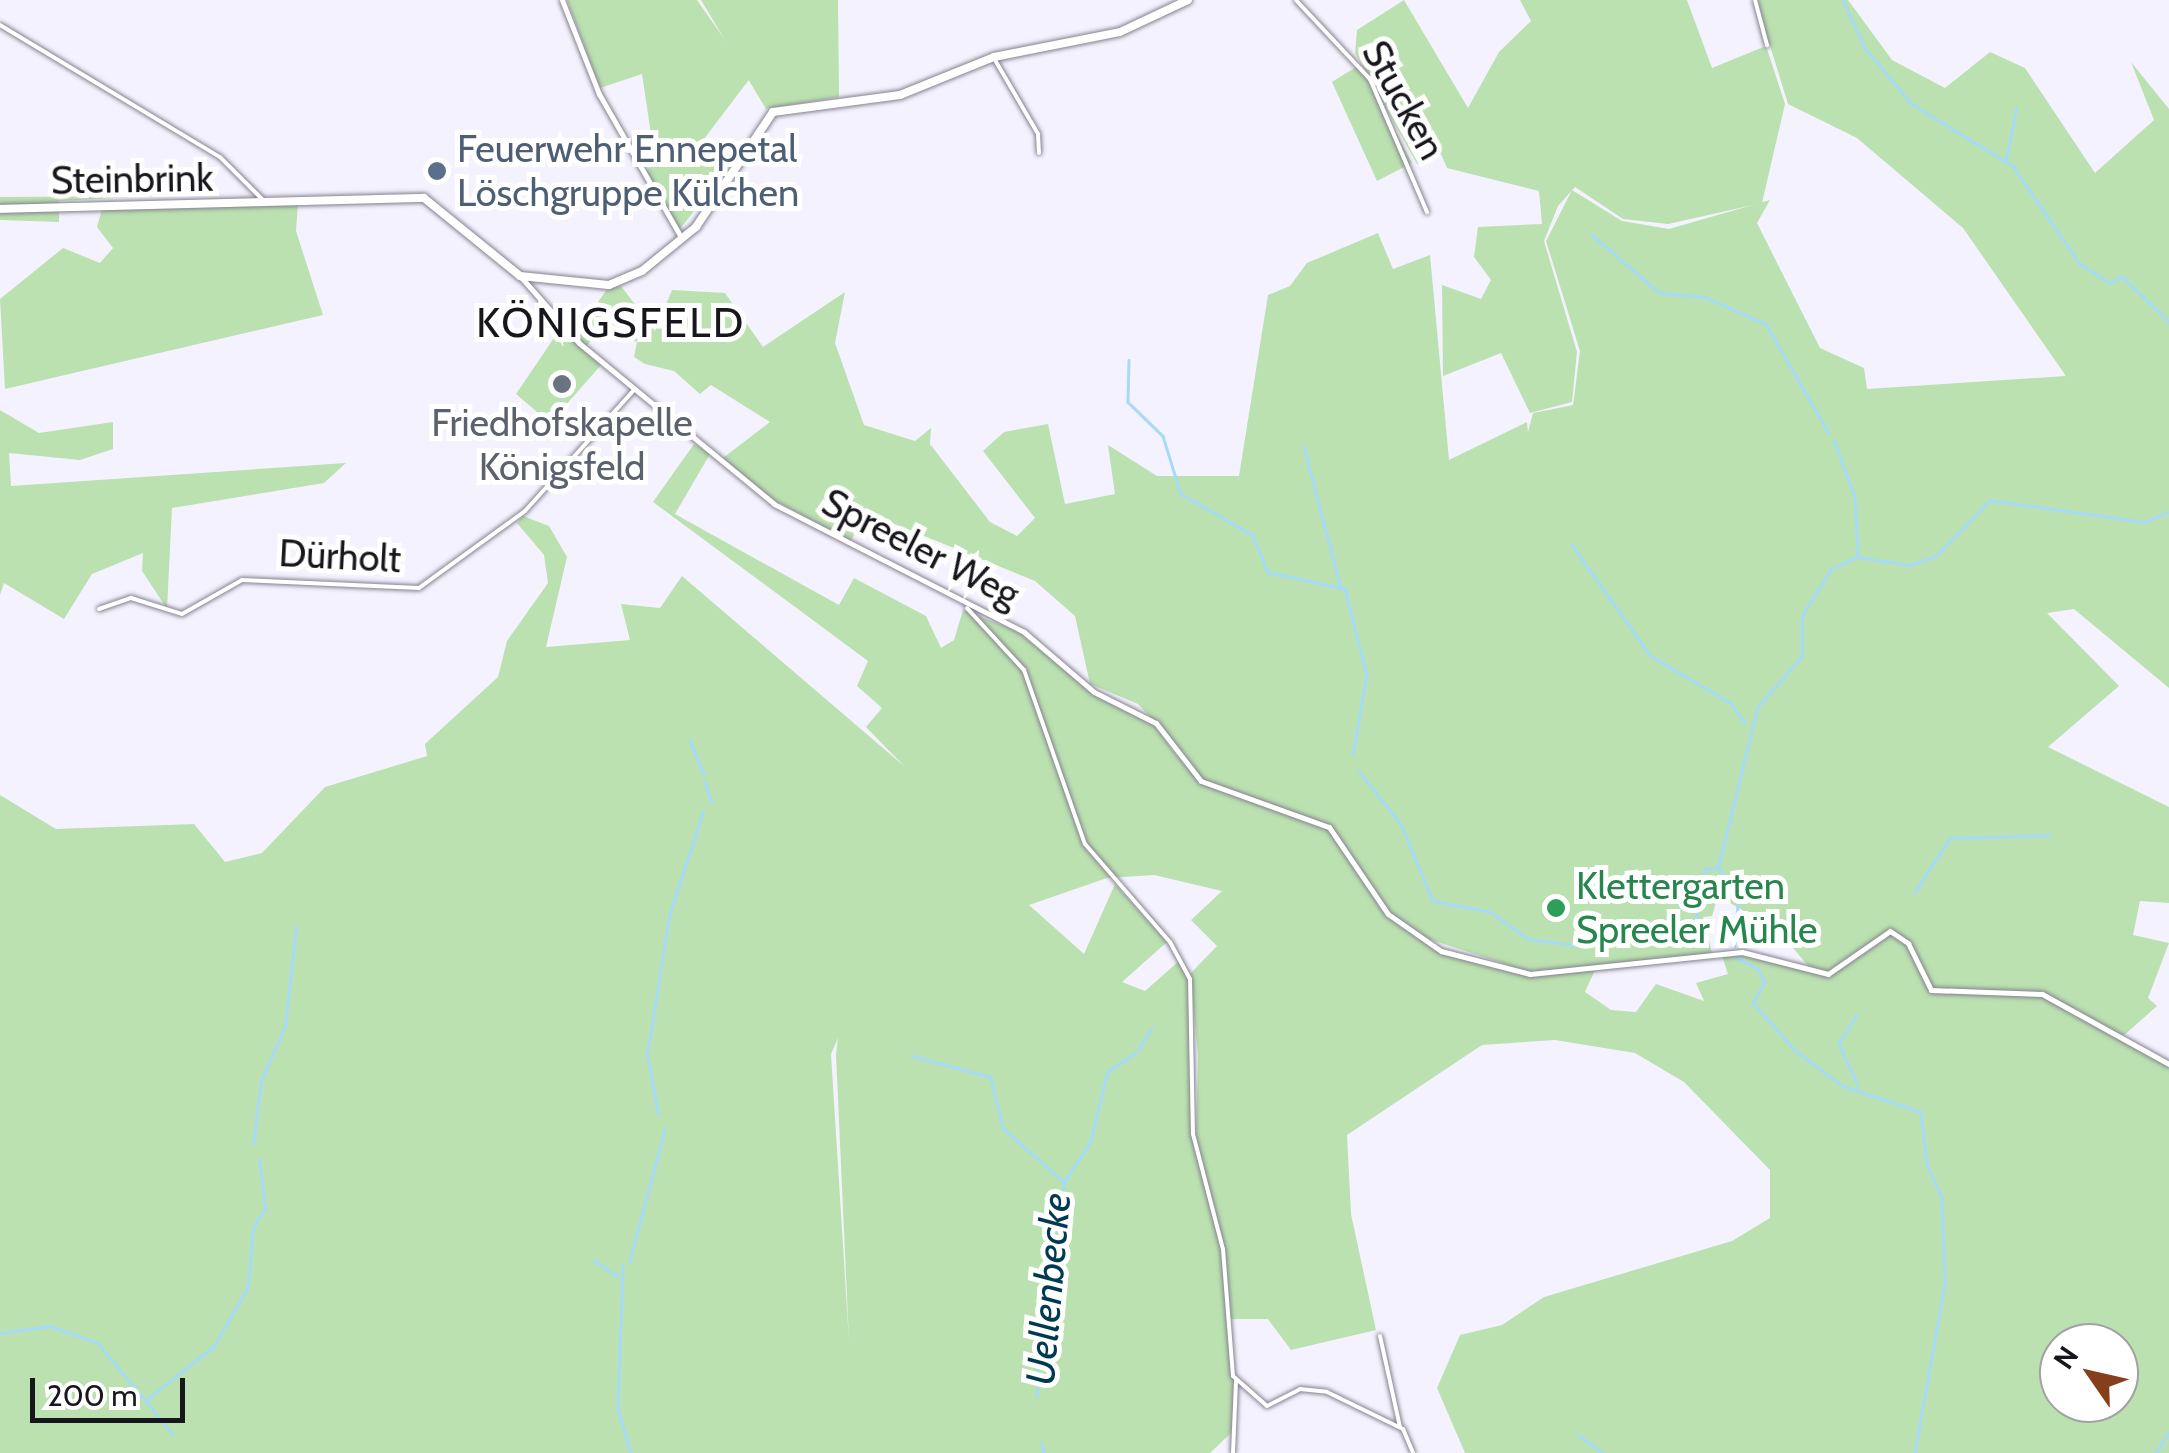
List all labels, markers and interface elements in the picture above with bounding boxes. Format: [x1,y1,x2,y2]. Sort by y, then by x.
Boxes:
street label: Stucken [1353,33,1455,167]
place label: Feuerwehr Ennepetal Löschgruppe Külchen [457,126,799,215]
street label: Steinbrink [50,155,214,203]
marker: Feuerwehr Ennepetal Löschgruppe Külchen [426,160,448,182]
district label: KÖNIGSFELD [476,297,746,347]
marker: Friedhofskapelle Königsfeld [551,373,573,395]
place label: Friedhofskapelle Königsfeld [431,400,693,489]
street label: Spreeler Weg [815,479,1027,617]
street label: Dürholt [278,530,402,582]
place label: Klettergarten Spreeler Mühle [1576,863,1817,952]
marker: Klettergarten Spreeler Mühle [1545,897,1567,919]
water label: Uellenbecke [1016,1191,1080,1387]
north arrow [2039,1323,2139,1423]
text: N [2046,1340,2085,1375]
scale bar [35,1358,190,1420]
text: 200 m [47,1377,138,1414]

